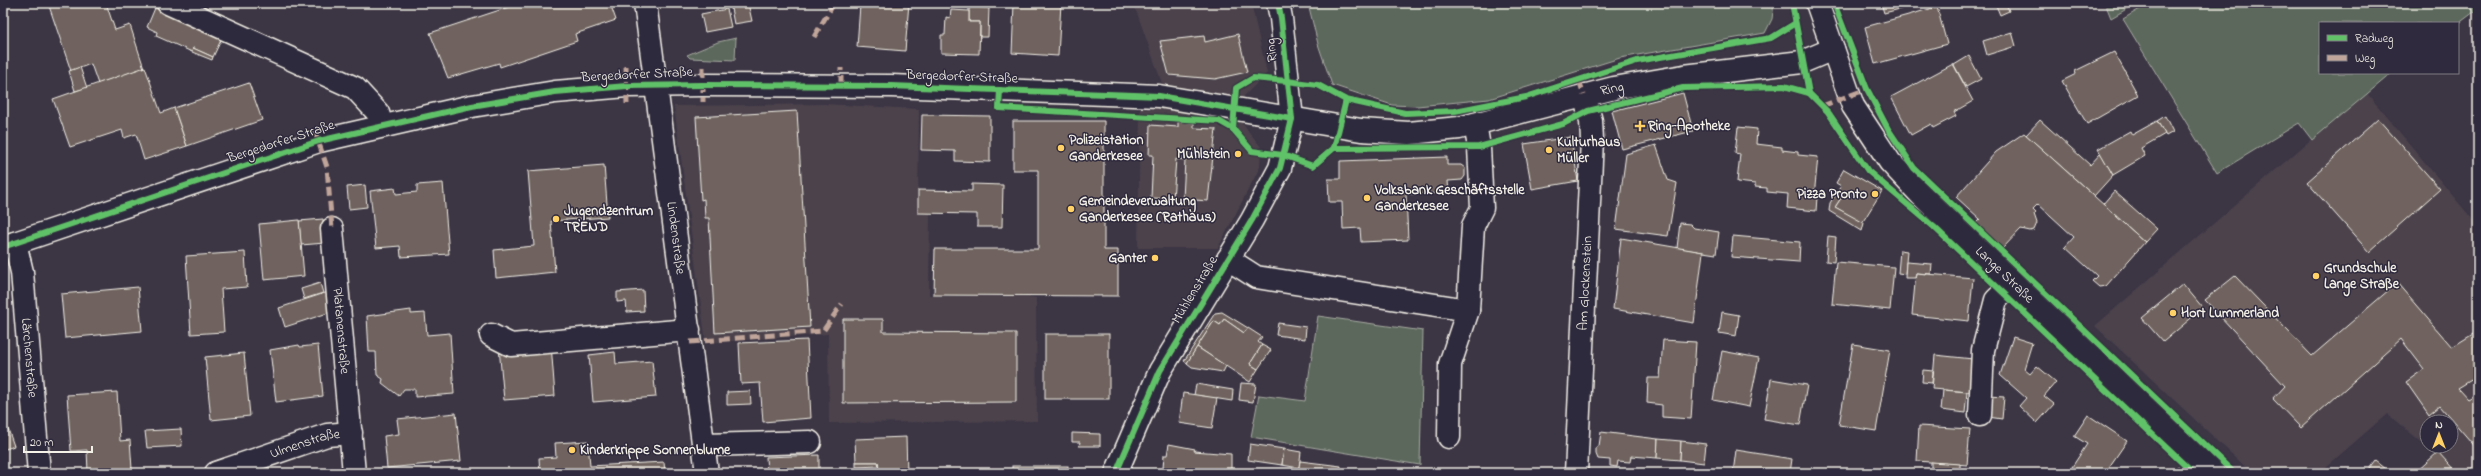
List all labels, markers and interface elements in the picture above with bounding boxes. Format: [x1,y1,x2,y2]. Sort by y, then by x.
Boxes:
legend [2319,22,2459,74]
text: Radweg [2355,30,2394,49]
street label: Ring [1261,37,1284,63]
text: Weg [2355,50,2375,69]
street label: Bergedorfer Straße [580,62,694,89]
street label: Bergedorfer Straße [905,65,1019,90]
street label: Ring [1598,76,1625,102]
street label: Bergedorfer Straße [224,115,338,171]
place label: Ring-Apotheke [1647,116,1731,139]
marker: Ring-Apotheke [1635,121,1645,131]
place label: Polizeistation Ganderkesee [1069,130,1144,167]
place label: Kulturhaus Müller [1557,132,1620,169]
marker: Polizeistation Ganderkesee [1056,143,1066,153]
place label: Mühlstein [1177,144,1230,165]
marker: Kulturhaus Müller [1544,145,1554,155]
marker: Mühlstein [1233,149,1243,159]
place label: Volksbank Geschäftsstelle Ganderkesee [1374,180,1525,217]
place label: Pizza Pronto [1797,184,1867,205]
marker: Pizza Pronto [1870,189,1880,199]
place label: Gemeindeverwaltung Ganderkesee (Rathaus) [1079,191,1217,228]
marker: Volksbank Geschäftsstelle Ganderkesee [1362,193,1372,203]
street label: Lindenstraße [661,200,691,276]
place label: Jugendzentrum TREND [564,201,653,238]
marker: Gemeindeverwaltung Ganderkesee (Rathaus) [1066,204,1076,214]
marker: Jugendzentrum TREND [551,214,561,224]
street label: Am Glockenstein [1572,235,1598,331]
street label: Lange Straße [1970,241,2040,309]
place label: Ganter [1108,248,1148,269]
street label: Mühlenstraße [1166,251,1224,328]
marker: Ganter [1150,253,1160,263]
place label: Grundschule Lange Straße [2324,258,2400,297]
marker: Grundschule Lange Straße [2311,271,2321,281]
street label: Platanenstraße [327,286,356,376]
place label: Hort Lummerland [2181,303,2279,324]
marker: Hort Lummerland [2168,308,2178,318]
street label: Lärchenstraße [15,317,43,399]
north arrow [2419,414,2459,454]
text: N [2435,417,2443,433]
street label: Ulmenstraße [267,423,342,464]
scale bar [24,428,92,454]
text: 20 m [30,434,53,452]
place label: Kinderkrippe Sonnenblume [580,440,731,461]
marker: Kinderkrippe Sonnenblume [567,445,577,455]

